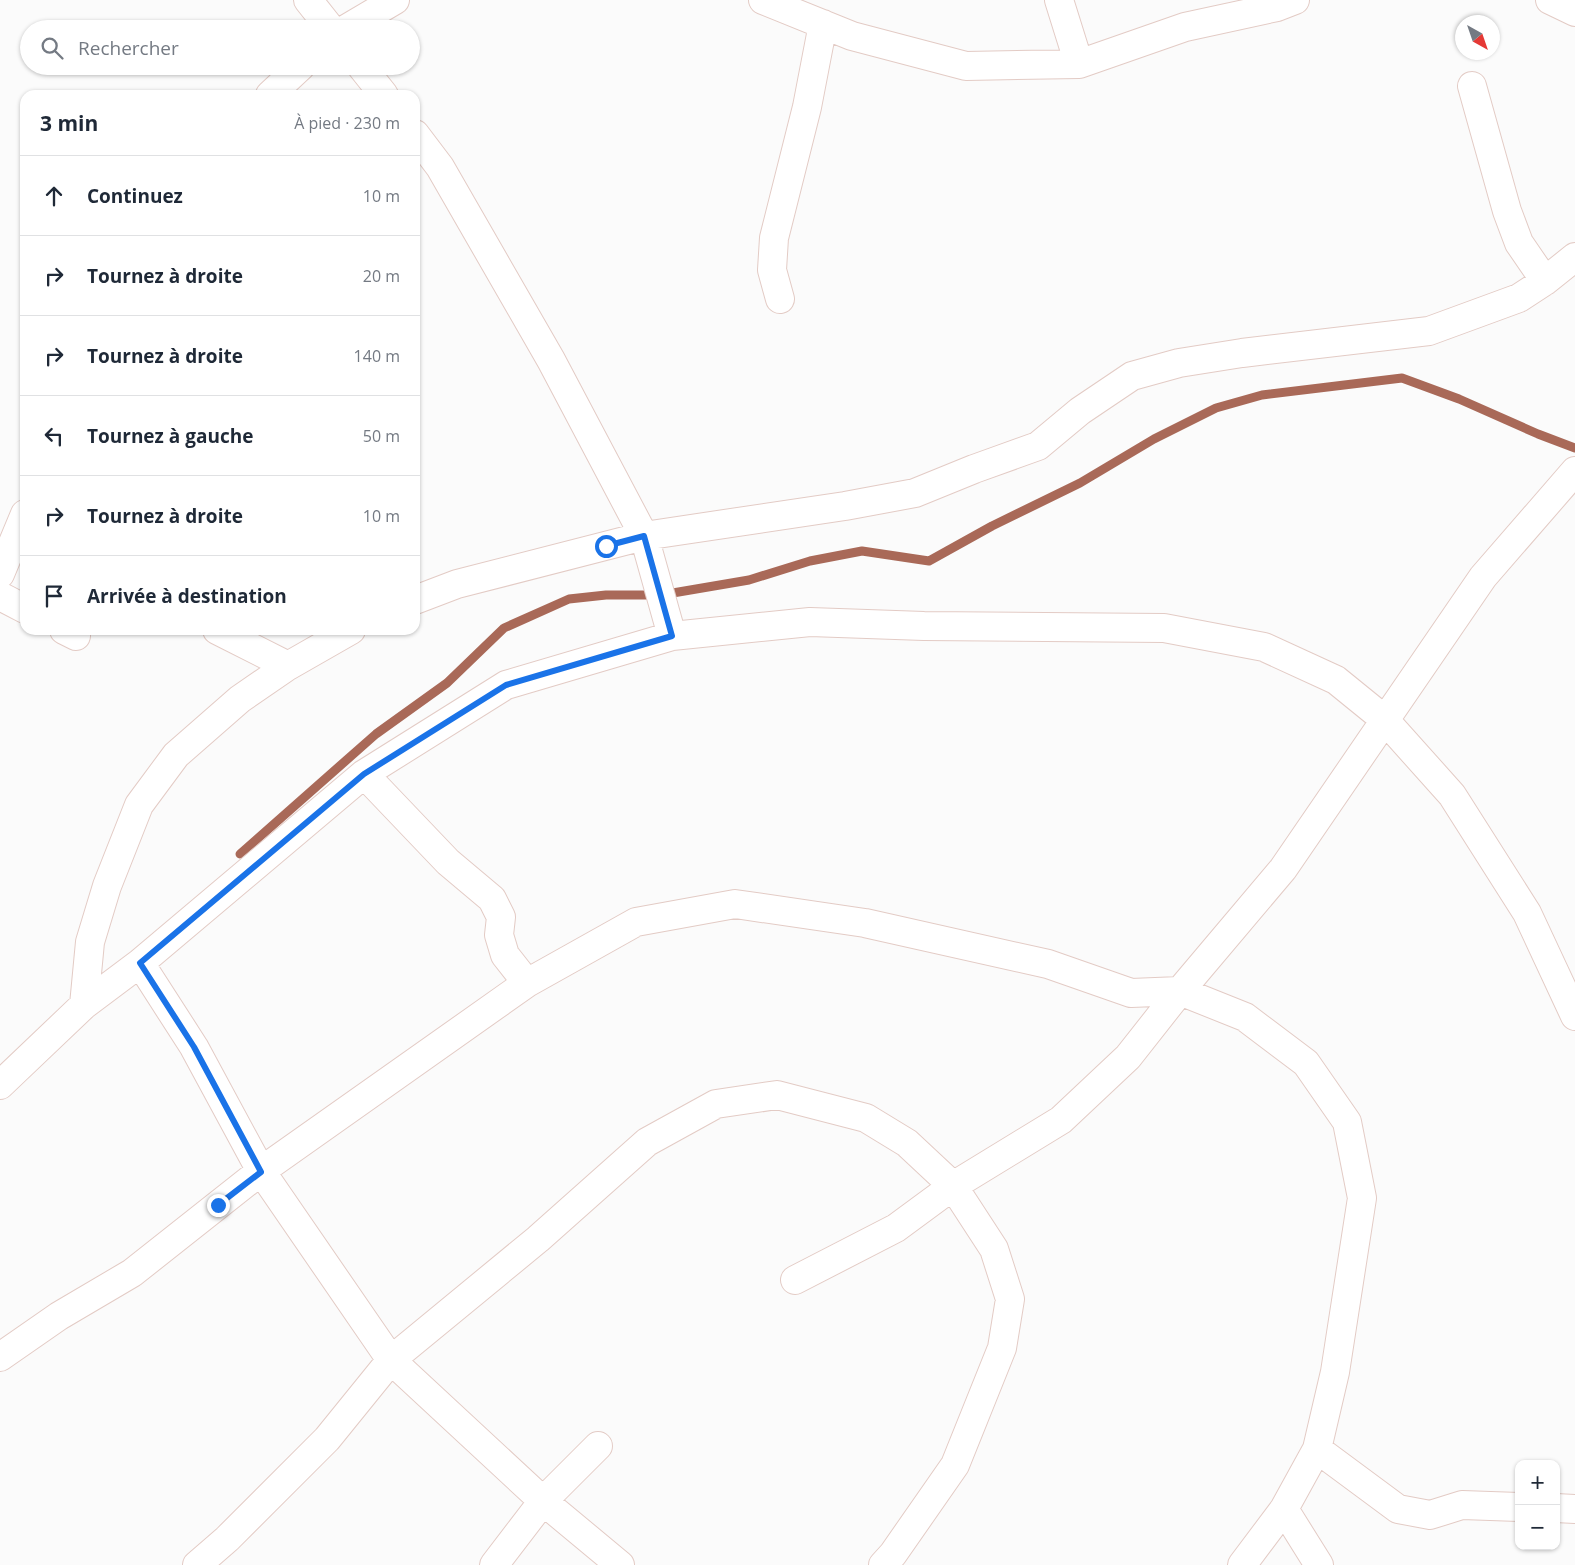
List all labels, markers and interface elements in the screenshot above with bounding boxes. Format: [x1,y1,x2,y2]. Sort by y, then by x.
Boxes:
north arrow [1455,15,1500,60]
search box [20,20,420,75]
icon: search [38,34,66,62]
text: Rechercher [78,35,179,61]
text: 3 min [40,109,98,137]
text: À pied · 230 m [294,112,400,134]
icon: ahead [40,182,68,210]
text: Continuez [87,183,183,209]
text: 10 m [363,185,400,207]
icon: right [40,262,68,290]
text: Tournez à droite [87,263,243,289]
text: 20 m [363,265,400,287]
icon: right [40,342,68,370]
text: Tournez à droite [87,343,243,369]
text: 140 m [354,345,400,367]
icon: left [40,422,68,450]
text: Tournez à gauche [87,423,253,449]
text: 50 m [363,425,400,447]
icon: right [40,502,68,530]
text: Tournez à droite [87,503,243,529]
text: 10 m [363,505,400,527]
route start [595,535,618,558]
icon: arrive [40,582,68,610]
text: Arrivée à destination [87,583,287,609]
route end [207,1194,230,1217]
map controls [1515,1460,1560,1550]
button: + [1515,1460,1560,1505]
button: − [1515,1505,1560,1550]

